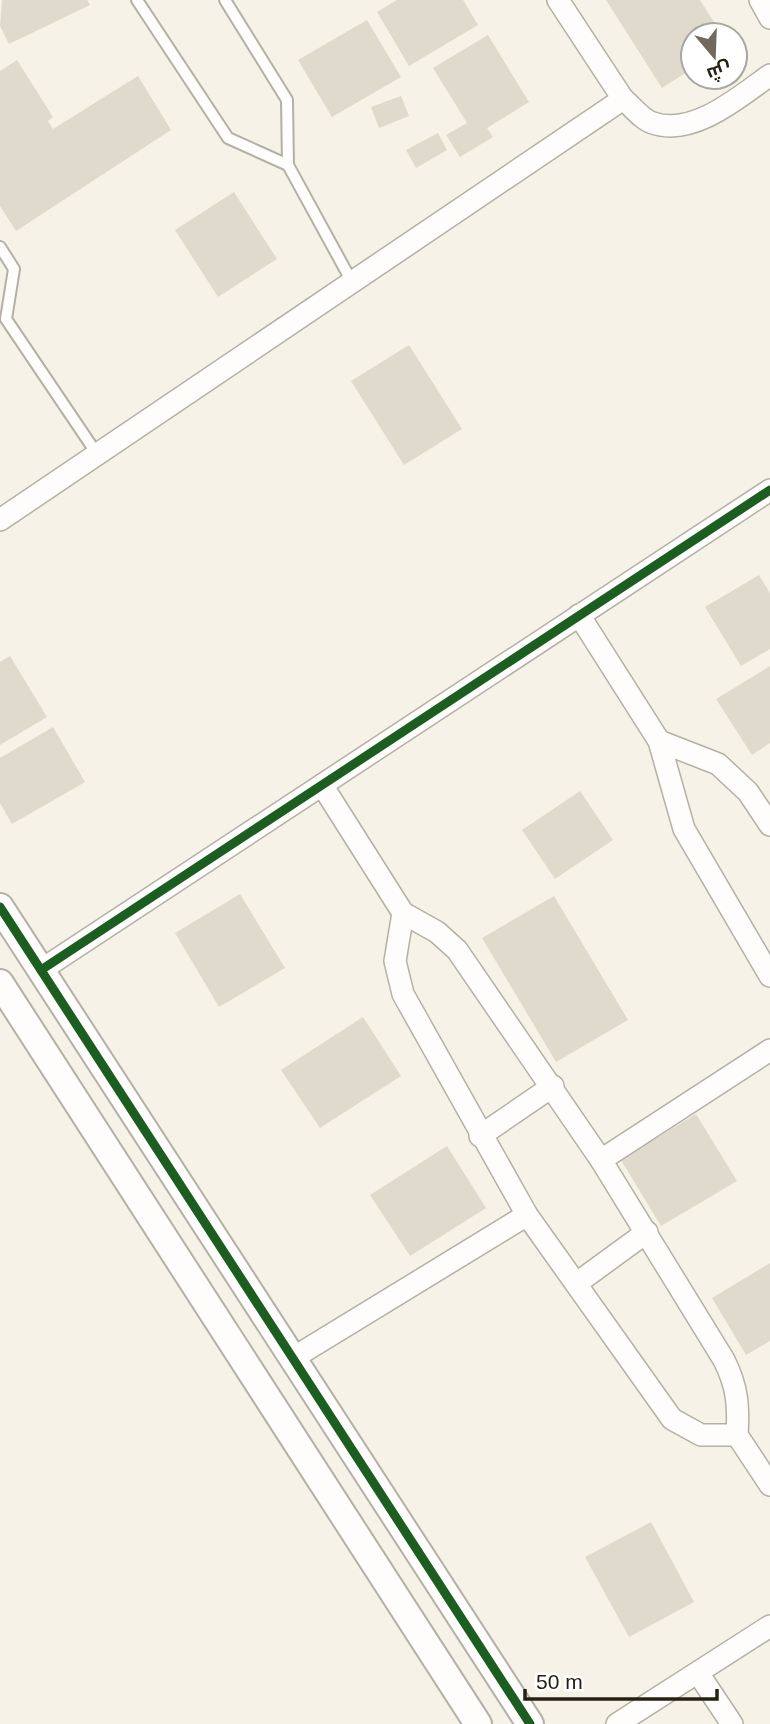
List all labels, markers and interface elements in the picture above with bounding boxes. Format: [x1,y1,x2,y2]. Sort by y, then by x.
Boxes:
north arrow [679,21,749,91]
text: ش [704,57,734,85]
scale bar [525,1658,718,1702]
text: 50 m [536,1670,583,1693]

